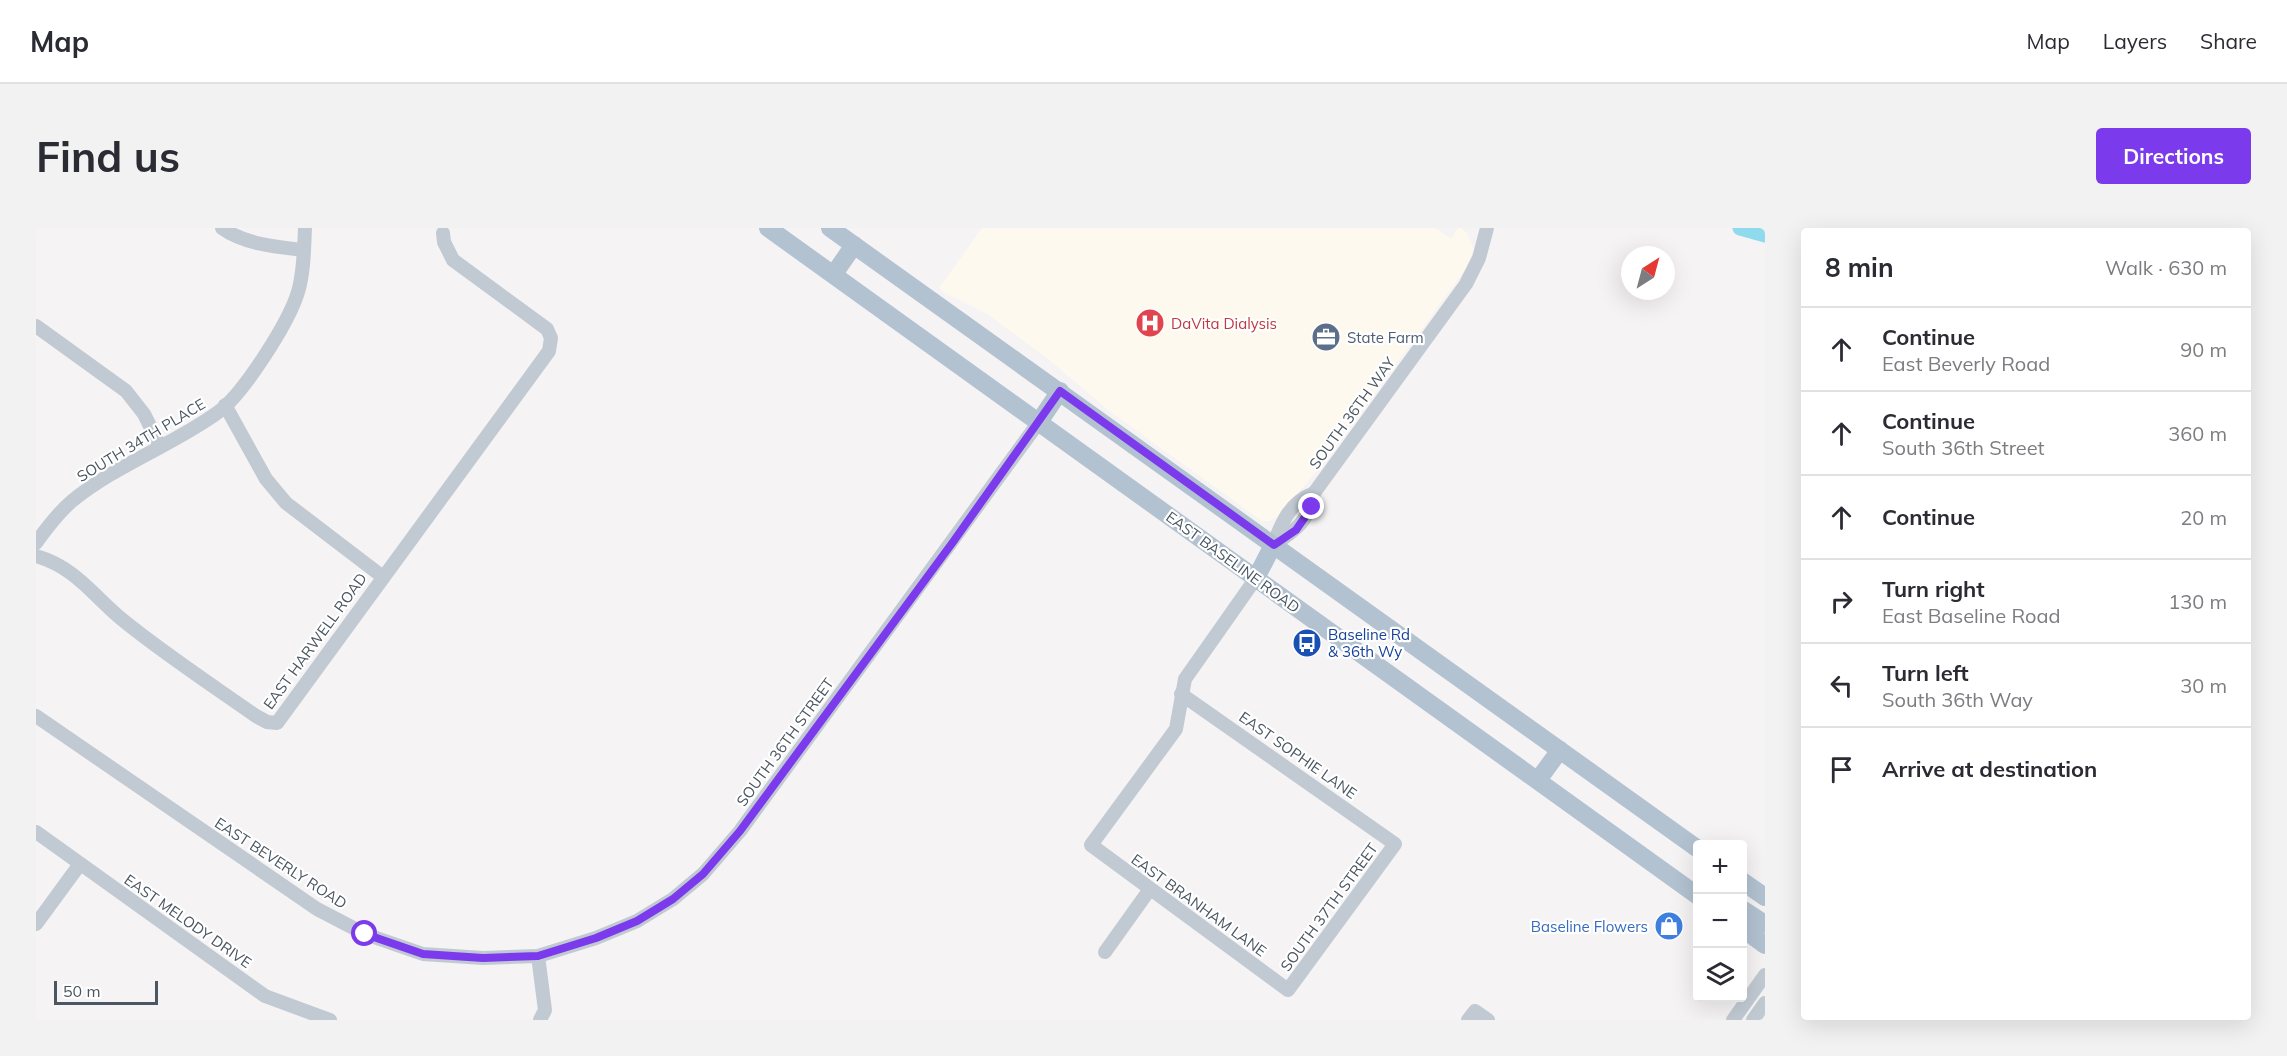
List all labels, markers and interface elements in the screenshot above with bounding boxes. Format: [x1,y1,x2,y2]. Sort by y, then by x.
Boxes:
text: Map [30,24,89,59]
text: Map [2027,28,2070,54]
text: Layers [2103,28,2167,54]
text: Share [2200,28,2257,54]
button: Directions [2096,128,2251,184]
text: Find us [36,130,180,183]
north arrow [1621,246,1675,300]
text: 8 min [1825,251,1894,284]
text: Walk · 630 m [2105,255,2227,280]
hospital icon: DaVita Dialysis [1134,307,1166,339]
place label: DaVita Dialysis [1171,314,1277,333]
office icon: State Farm [1310,321,1342,353]
text: Continue [1882,323,1975,351]
place label: State Farm [1347,328,1424,347]
icon: ahead [1825,333,1858,366]
text: 90 m [2180,337,2227,362]
text: East Beverly Road [1882,351,2050,376]
street label: SOUTH 36TH WAY [1305,353,1400,473]
street label: SOUTH 34TH PLACE [73,394,209,486]
text: Continue [1882,407,1975,435]
icon: ahead [1825,417,1858,450]
text: 360 m [2168,421,2227,446]
text: South 36th Street [1882,435,2045,460]
route end [1298,493,1324,519]
icon: ahead [1825,501,1858,534]
text: Continue [1882,503,1975,531]
text: 20 m [2180,505,2227,530]
street label: EAST BASELINE ROAD [1162,507,1304,617]
street label: EAST HARWELL ROAD [259,569,371,713]
text: Turn right [1882,575,1985,603]
icon: right [1825,585,1858,618]
text: 130 m [2168,589,2227,614]
text: East Baseline Road [1882,603,2060,628]
place label: Baseline Rd & 36th Wy [1328,625,1410,661]
bus stop icon: Baseline Rd & 36th Wy [1291,627,1323,659]
text: Turn left [1882,659,1969,687]
icon: left [1825,669,1858,702]
text: 30 m [2180,673,2227,698]
street label: SOUTH 36TH STREET [732,674,838,810]
text: South 36th Way [1882,687,2033,712]
street label: EAST SOPHIE LANE [1235,707,1361,803]
icon: arrive [1825,753,1858,786]
text: Arrive at destination [1882,755,2097,783]
street label: EAST BEVERLY ROAD [211,813,351,913]
street label: SOUTH 37TH STREET [1276,839,1382,975]
map controls [1693,840,1747,1002]
button: + [1693,840,1747,894]
street label: EAST BRANHAM LANE [1128,850,1270,961]
street label: EAST MELODY DRIVE [121,870,255,972]
button: − [1693,894,1747,948]
shop icon: Baseline Flowers [1653,910,1685,942]
place label: Baseline Flowers [1531,917,1648,936]
route start [351,920,377,946]
button: layers [1693,948,1747,1002]
scale bar [54,978,158,1006]
text: 50 m [63,981,100,1001]

